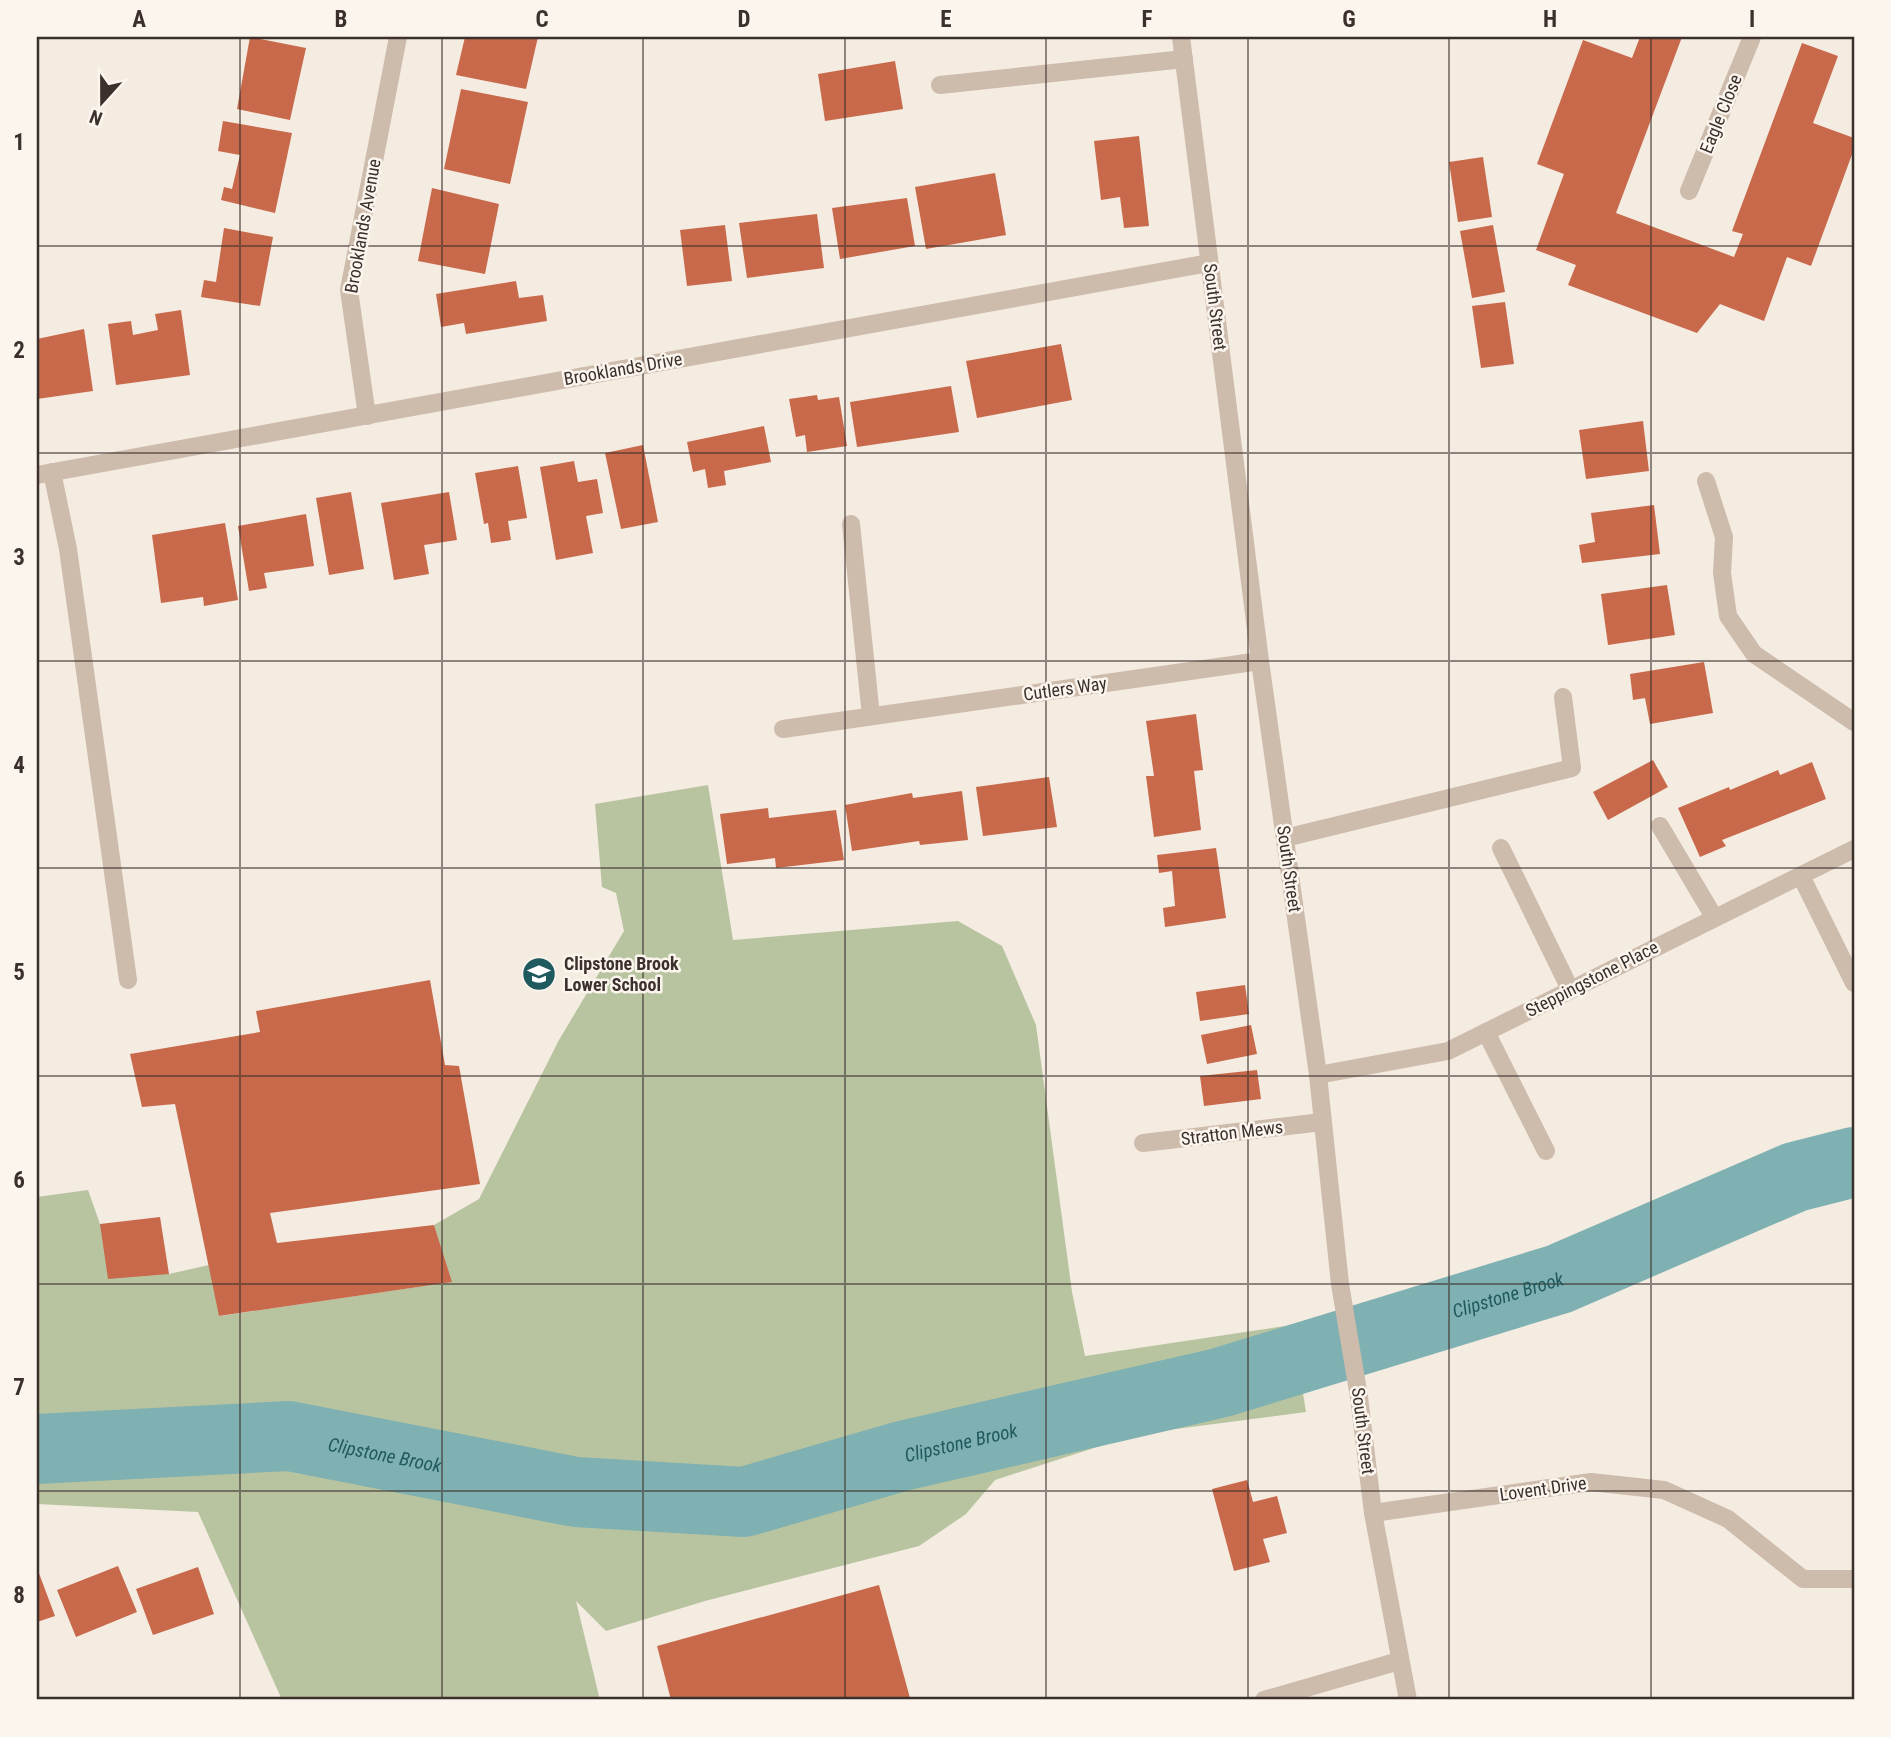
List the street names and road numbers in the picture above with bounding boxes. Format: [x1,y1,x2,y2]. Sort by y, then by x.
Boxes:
street label: Eagle Close [1695,71,1746,156]
street label: Brooklands Avenue [340,157,385,295]
street label: South Street [1200,262,1231,352]
street label: Brooklands Drive [562,348,684,389]
street label: Cutlers Way [1022,672,1108,705]
street label: South Street [1273,824,1306,914]
street label: Steppingstone Place [1522,936,1661,1021]
street label: Stratton Mews [1180,1116,1284,1149]
street label: South Street [1348,1386,1379,1476]
street label: Lovent Drive [1498,1472,1588,1505]

